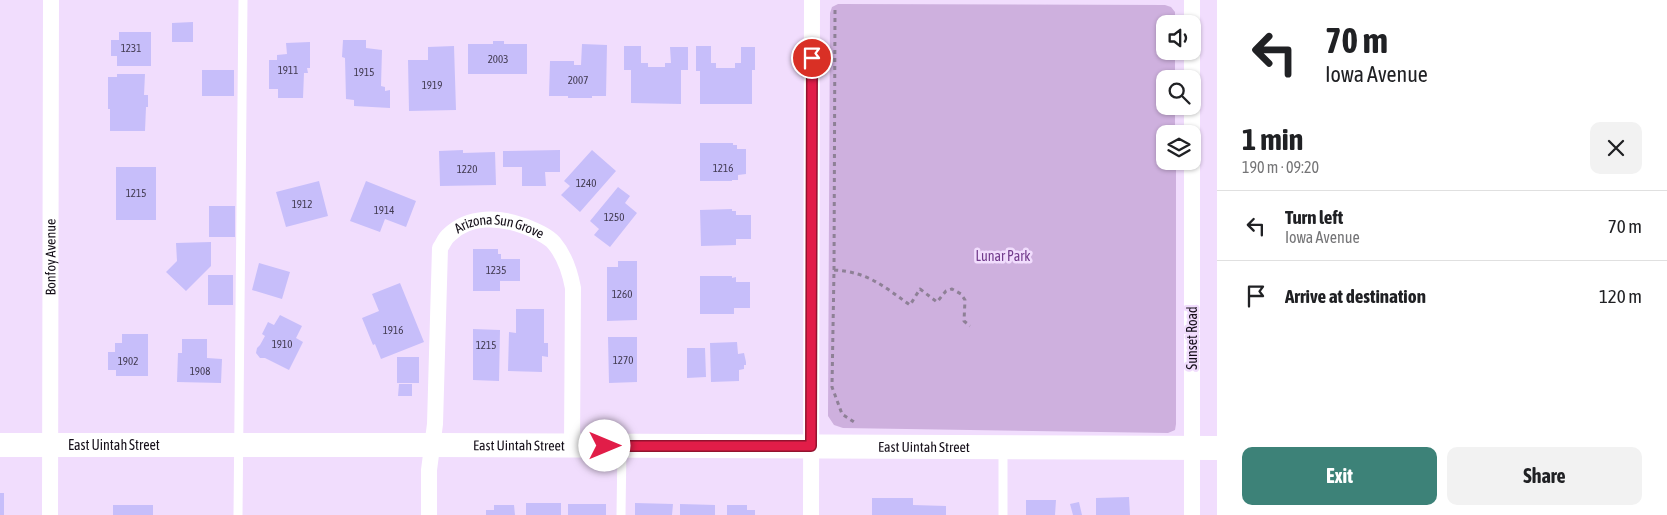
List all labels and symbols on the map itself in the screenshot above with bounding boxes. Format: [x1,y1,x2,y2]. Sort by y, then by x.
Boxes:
pin [791,37,833,79]
house number: 1231 [121,42,141,54]
house number: 2003 [488,53,508,65]
house number: 1911 [278,64,298,76]
house number: 1915 [354,66,374,78]
house number: 2007 [568,74,588,86]
house number: 1919 [422,79,442,91]
house number: 1216 [713,162,733,174]
house number: 1220 [457,163,477,175]
house number: 1240 [576,177,596,189]
house number: 1215 [126,187,146,199]
house number: 1912 [292,198,312,210]
house number: 1914 [374,204,394,216]
street label: Arizona Sun Grove [451,211,547,242]
house number: 1250 [604,211,624,223]
street label: Bonfoy Avenue [42,219,59,295]
park label: Lunar Park [976,248,1030,264]
house number: 1235 [486,264,506,276]
house number: 1260 [612,288,632,300]
street label: Sunset Road [1184,306,1200,370]
house number: 1916 [383,324,403,336]
house number: 1910 [272,338,292,350]
house number: 1215 [476,339,496,351]
house number: 1270 [613,354,633,366]
house number: 1902 [118,355,138,367]
house number: 1908 [190,365,210,377]
position arrow [578,419,630,471]
street label: East Uintah Street [68,437,160,453]
street label: East Uintah Street [473,437,565,454]
street label: East Uintah Street [878,439,970,455]

